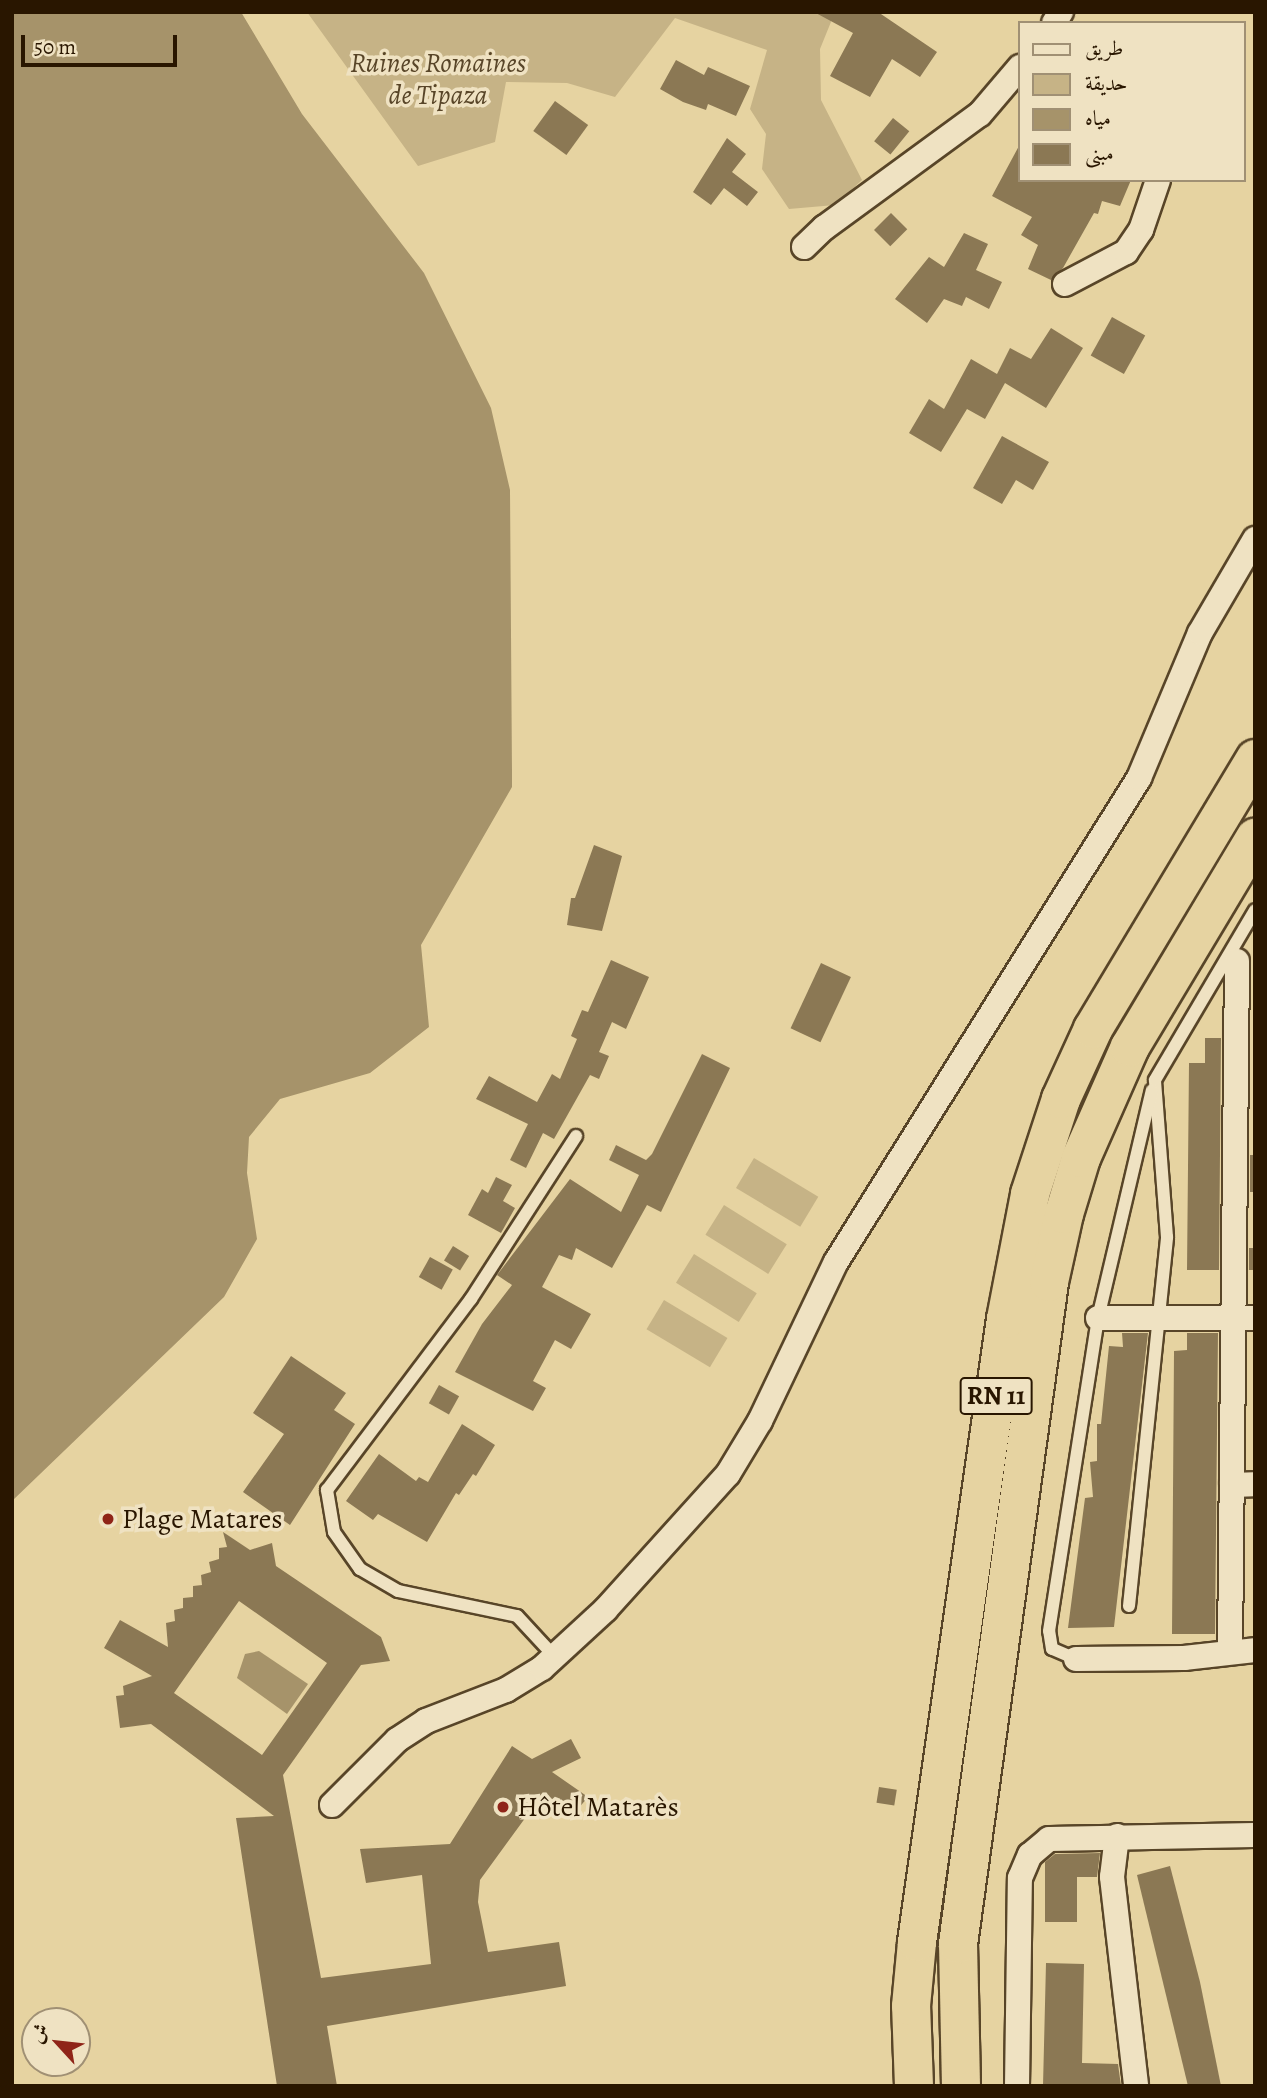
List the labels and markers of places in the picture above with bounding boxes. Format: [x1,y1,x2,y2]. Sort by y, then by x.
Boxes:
place label: Plage Matares [122,1502,282,1536]
marker: Plage Matares [100,1511,116,1527]
place label: Hôtel Matarès [517,1790,679,1824]
marker: Hôtel Matarès [495,1799,511,1815]

